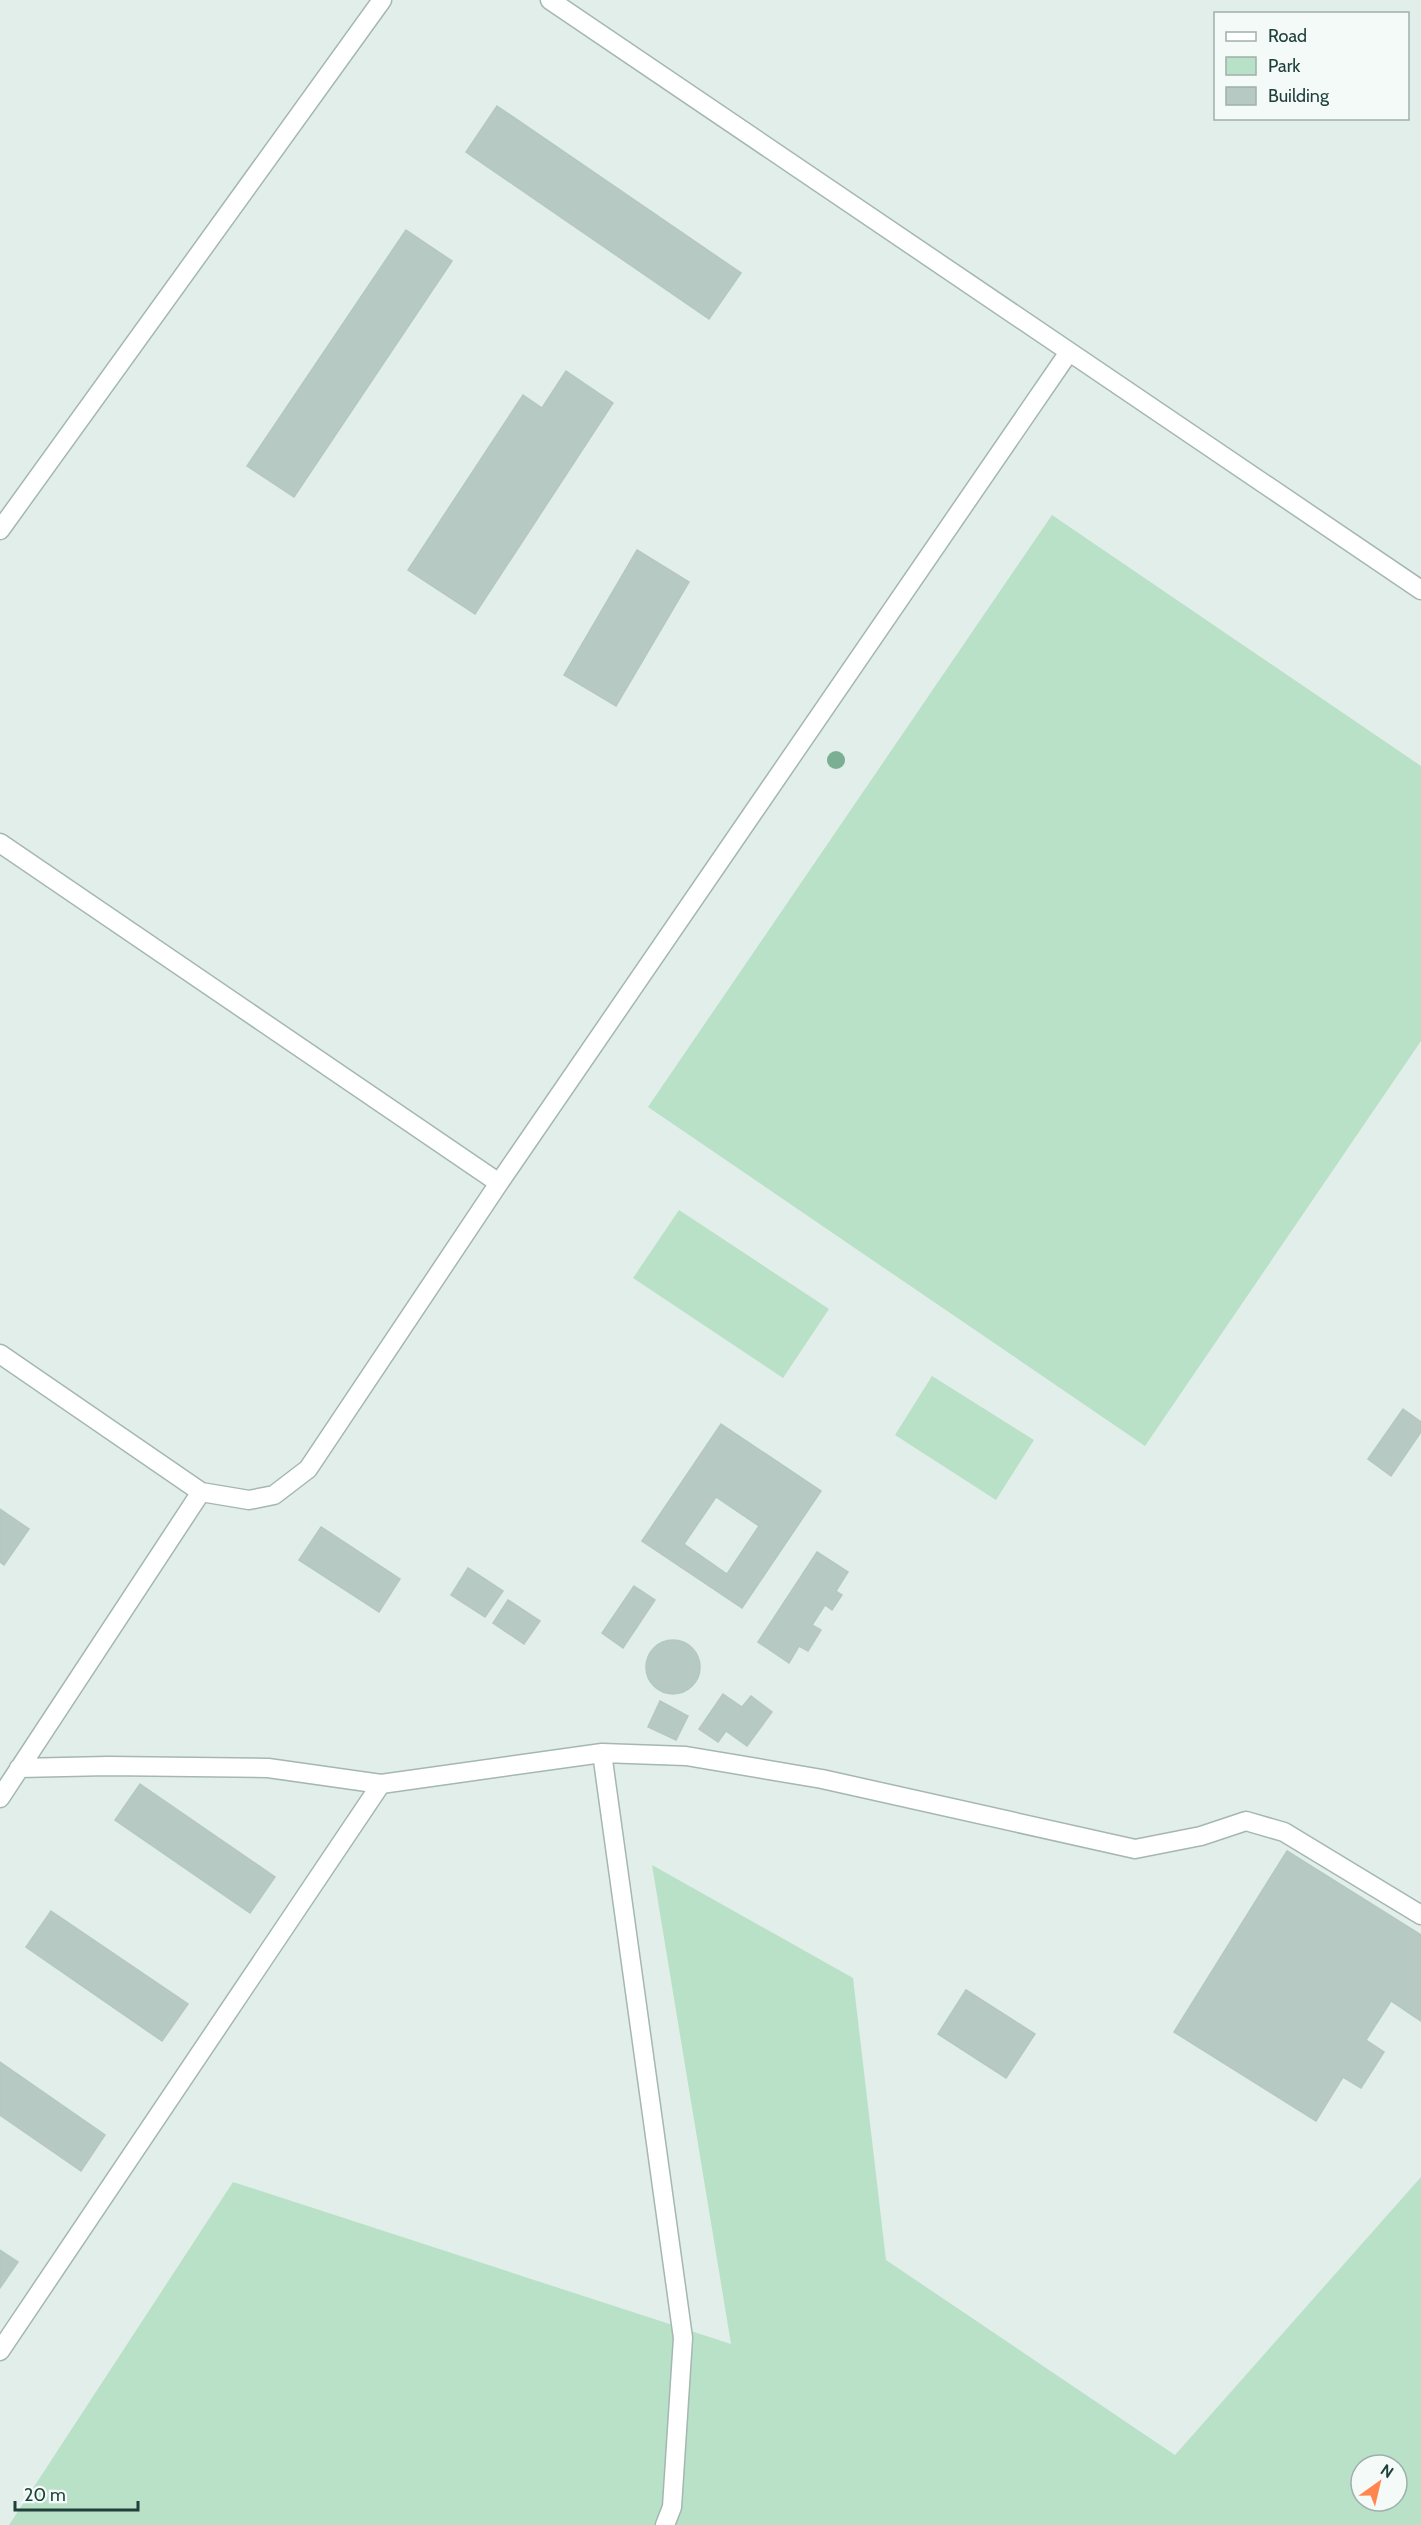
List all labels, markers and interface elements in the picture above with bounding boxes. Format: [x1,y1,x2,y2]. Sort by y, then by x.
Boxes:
legend [1214,12,1409,120]
text: Road [1268,25,1307,47]
text: Park [1268,55,1301,77]
text: Building [1268,85,1330,107]
north arrow [1349,2453,1409,2513]
text: N [1377,2460,1397,2482]
scale bar [15,2474,138,2512]
text: 20 m [24,2484,66,2506]

